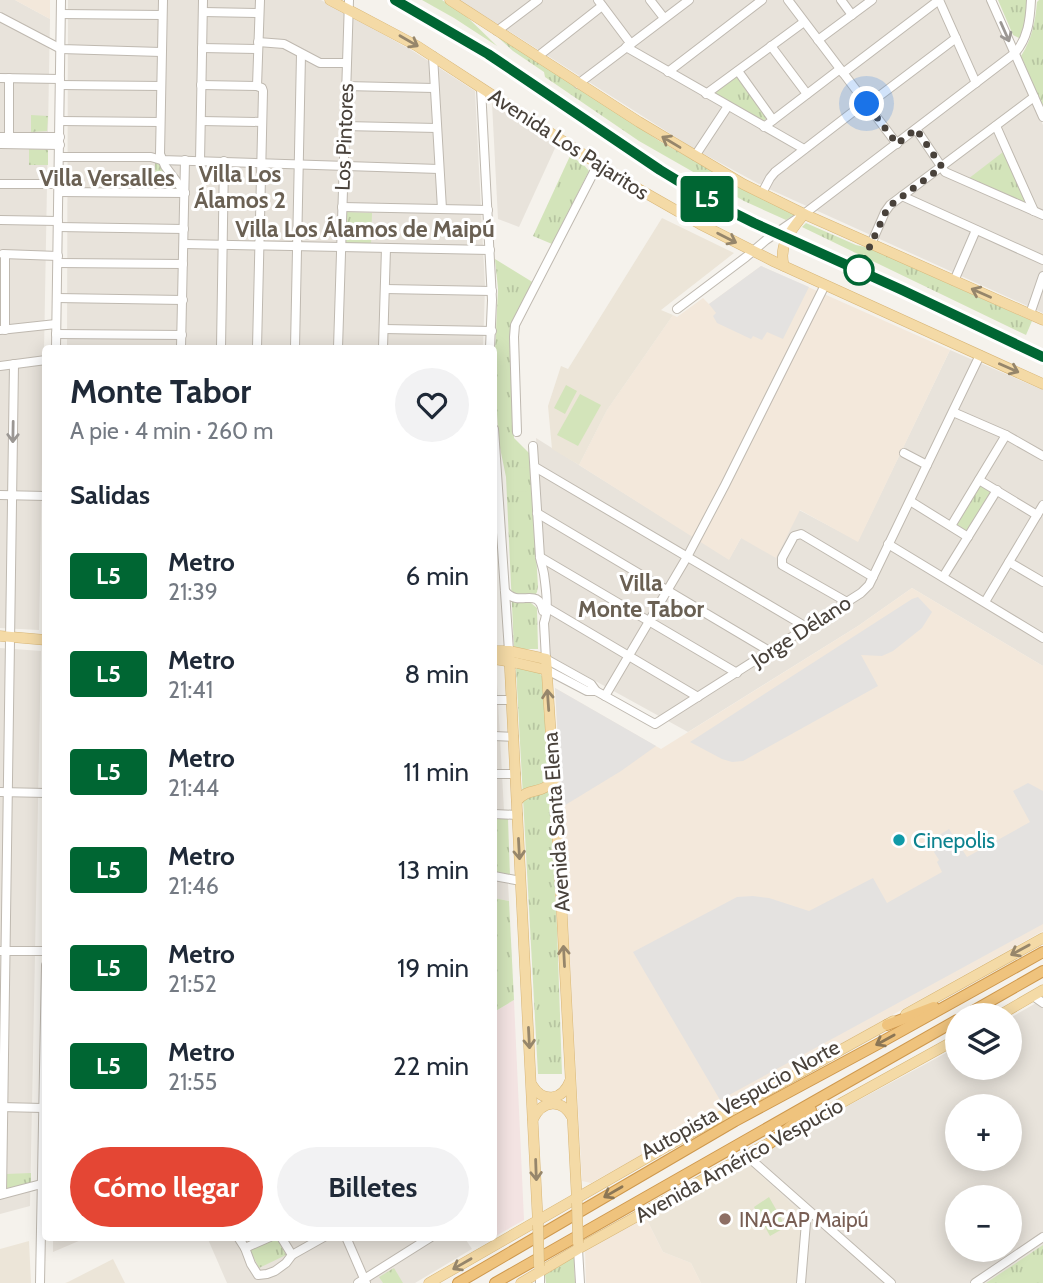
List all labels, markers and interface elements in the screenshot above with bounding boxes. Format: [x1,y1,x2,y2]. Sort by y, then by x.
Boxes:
one-way arrow [999,21,1012,43]
one-way arrow [398,34,418,48]
street label: Los Pintores [330,83,358,191]
street label: Avenida Los Pajaritos [484,83,654,206]
your location [849,86,884,121]
one-way arrow [661,134,681,148]
district label: Villa Los Álamos 2 [194,160,286,214]
district label: Villa Versalles [39,164,175,192]
line badge: L5 [676,176,738,222]
text: L5 [695,184,719,213]
district label: Villa Los Álamos de Maipú [235,215,495,243]
one-way arrow [716,232,737,245]
unlabelled marker [844,255,874,285]
one-way arrow [970,286,992,299]
one-way arrow [998,362,1019,375]
button: heart [395,368,469,442]
text: Monte Tabor [70,371,251,411]
text: A pie · 4 min · 260 m [70,417,273,445]
one-way arrow [7,421,20,444]
text: Salidas [70,479,150,511]
text: Metro [168,546,235,578]
text: 6 min [406,560,469,592]
text: L5 [96,561,121,590]
district label: Villa Monte Tabor [578,569,705,623]
text: 21:39 [168,578,218,606]
street label: Jorge Délano [746,590,855,673]
text: Metro [168,644,235,676]
text: 8 min [405,658,469,690]
text: L5 [96,659,121,688]
text: 21:41 [168,676,213,704]
one-way arrow [542,689,555,712]
street label: Avenida Santa Elena [537,731,575,913]
text: Metro [168,742,235,774]
text: 11 min [403,756,469,788]
text: L5 [96,757,121,786]
text: 21:44 [168,774,219,802]
place label: Cinepolis [913,828,995,853]
marker: Cinepolis [891,832,907,848]
one-way arrow [513,837,526,860]
text: Metro [168,840,235,872]
text: 13 min [398,854,469,886]
text: L5 [96,855,121,884]
text: 21:46 [168,872,219,900]
text: Metro [168,938,235,970]
one-way arrow [1010,944,1031,957]
one-way arrow [557,945,570,968]
text: 19 min [397,952,469,984]
text: L5 [96,953,121,982]
text: 21:52 [168,970,217,998]
map controls [945,1003,1022,1262]
button: layers [945,1003,1022,1080]
one-way arrow [523,1027,536,1049]
one-way arrow [876,1033,896,1047]
street label: Autopista Vespucio Norte [636,1034,844,1164]
text: Metro [168,1036,235,1068]
text: 22 min [393,1050,469,1082]
text: L5 [96,1051,121,1080]
text: 21:55 [168,1068,217,1096]
street label: Avenida Américo Vespucio [631,1092,847,1228]
button: + [945,1094,1022,1171]
button: Cómo llegar [70,1147,263,1227]
button: Billetes [277,1147,469,1227]
one-way arrow [529,1158,542,1181]
button: − [945,1185,1022,1262]
one-way arrow [603,1186,623,1200]
place label: INACAP Maipú [739,1207,869,1232]
marker: INACAP Maipú [717,1211,733,1227]
one-way arrow [452,1258,473,1271]

